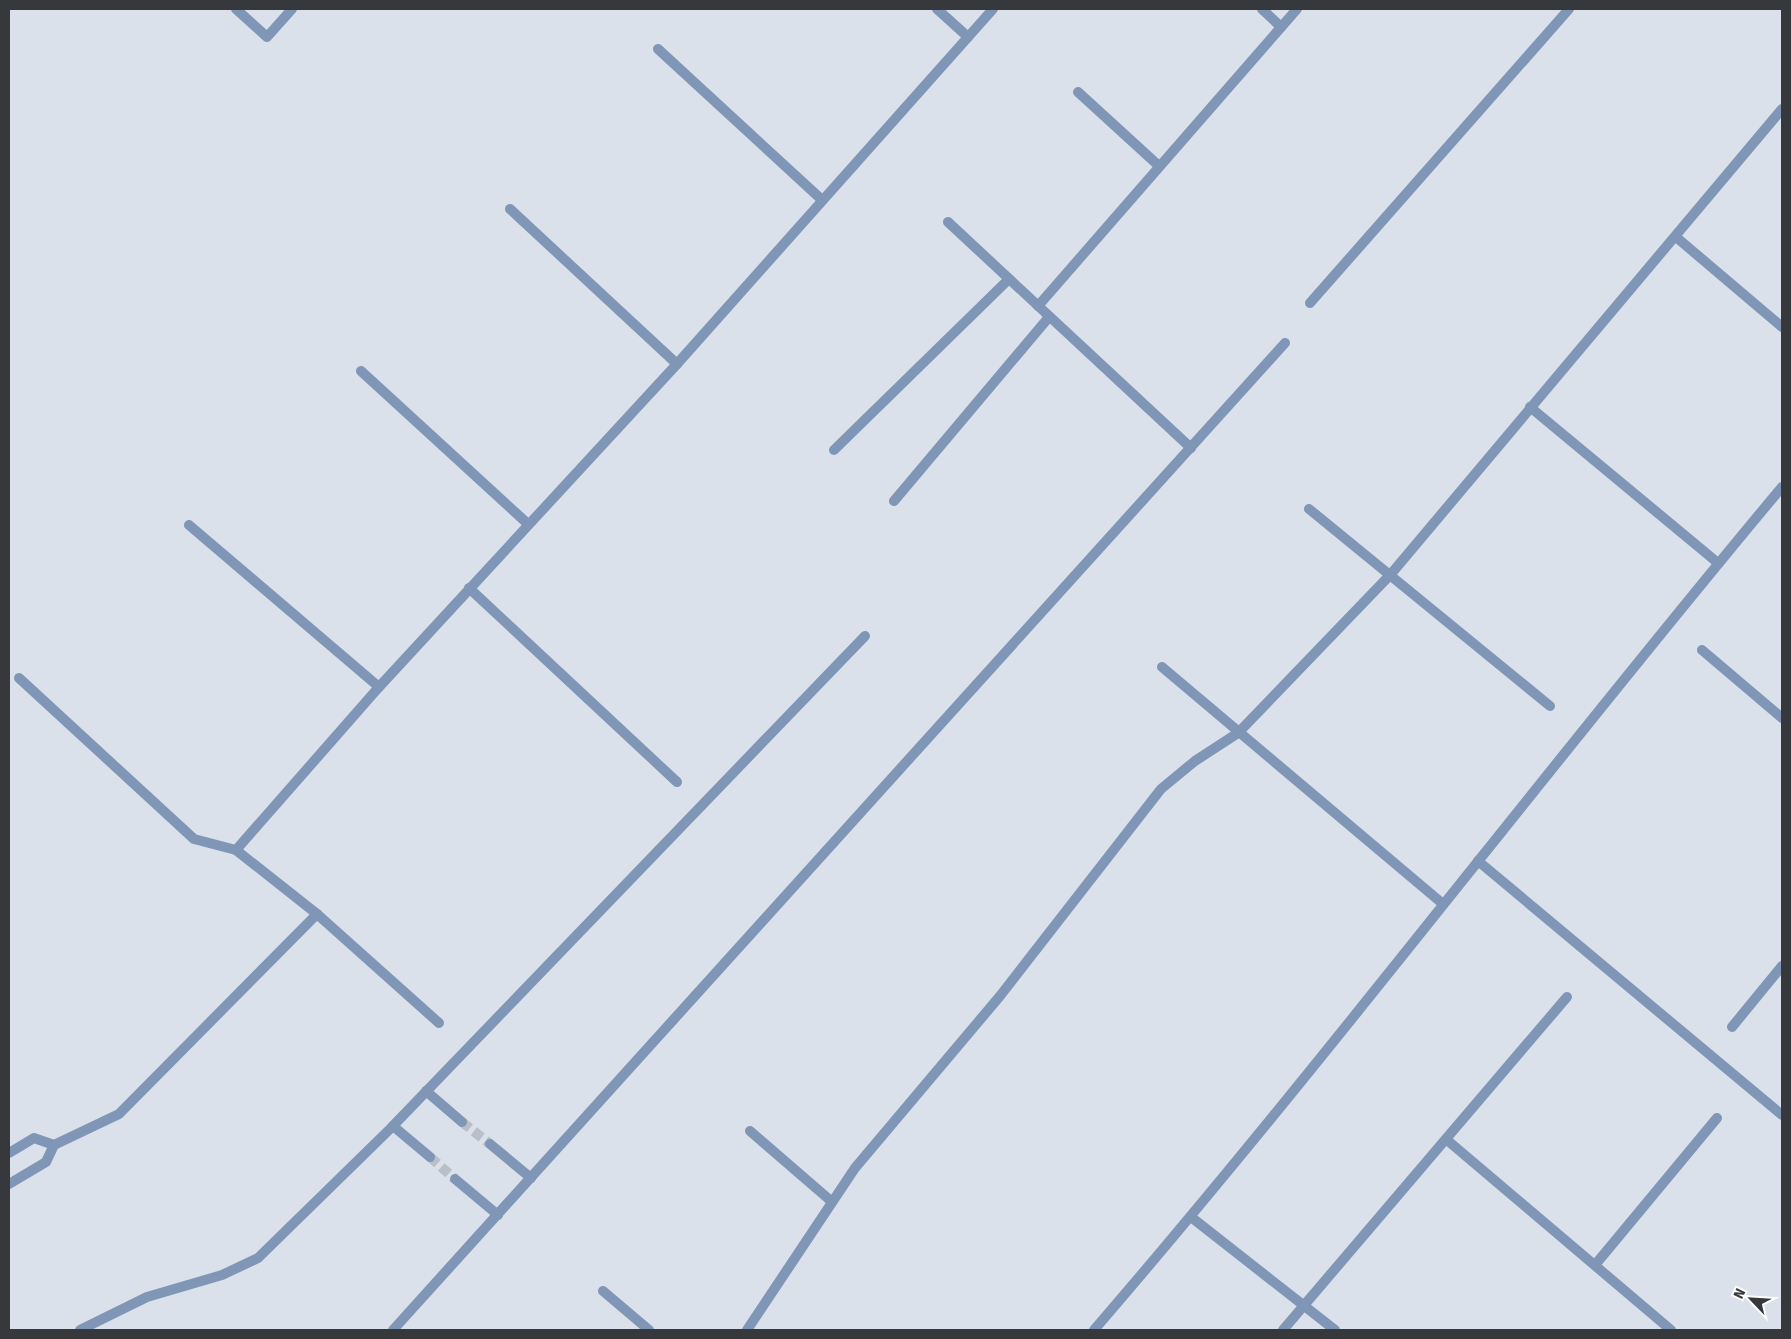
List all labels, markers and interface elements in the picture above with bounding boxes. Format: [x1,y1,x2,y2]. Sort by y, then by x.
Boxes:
north arrow [1726,1274,1776,1324]
text: N [1730,1286,1749,1302]

